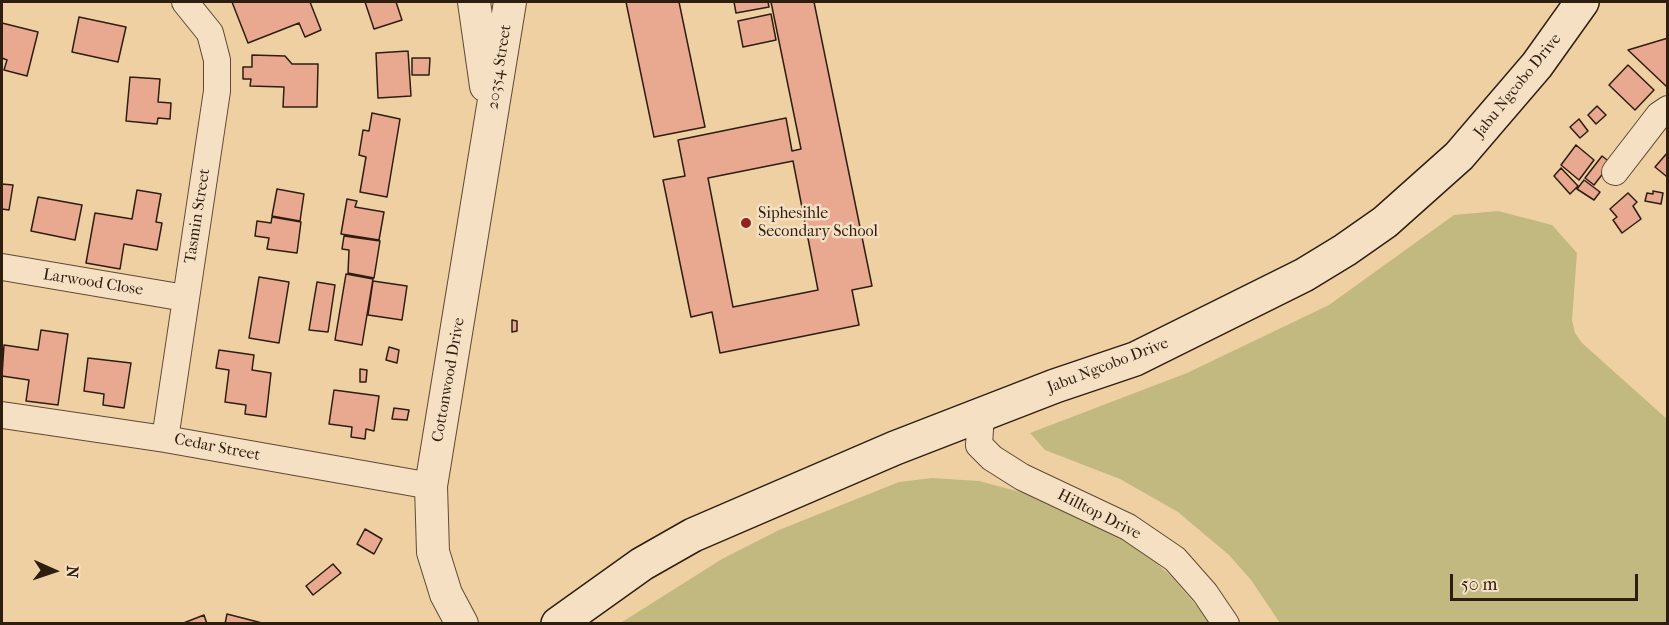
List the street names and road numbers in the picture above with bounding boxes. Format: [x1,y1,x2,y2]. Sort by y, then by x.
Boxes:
street label: 20354 Street [484,23,516,111]
street label: Jabu Ngcobo Drive [1470,30,1566,142]
street label: Tasmin Street [181,167,215,265]
street label: Larwood Close [42,266,144,300]
street label: Cottonwood Drive [429,316,469,444]
street label: Jabu Ngcobo Drive [1045,334,1171,398]
street label: Cedar Street [172,430,262,466]
street label: Hilltop Drive [1054,486,1144,544]

